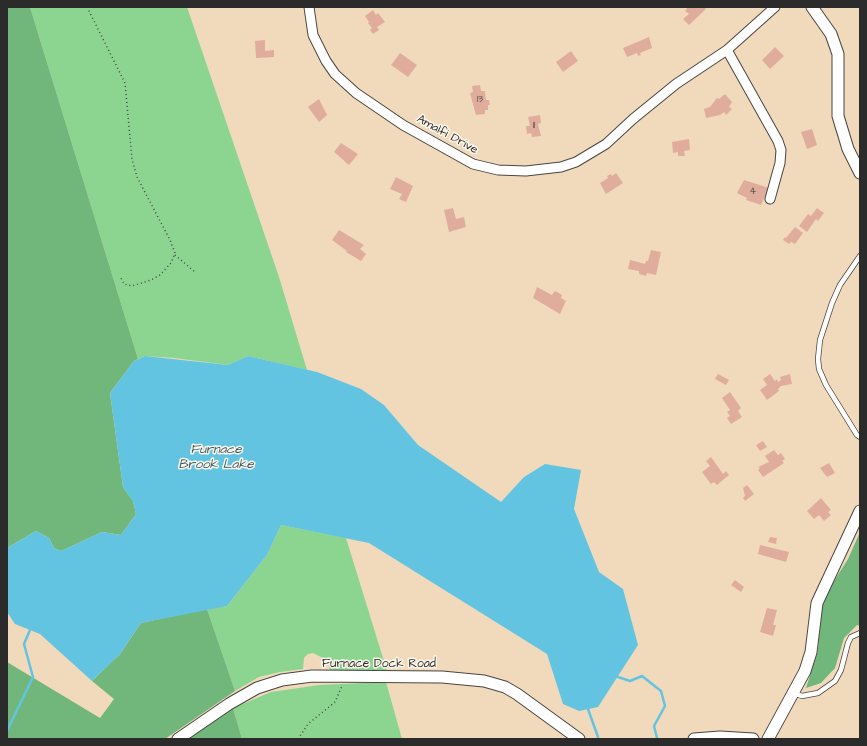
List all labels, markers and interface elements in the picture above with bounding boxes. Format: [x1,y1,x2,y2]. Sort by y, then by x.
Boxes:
house number: 13 [477,94,483,106]
street label: Amalfi Drive [414,112,480,158]
house number: 11 [533,120,535,132]
house number: 4 [750,186,756,198]
water label: Furnace Brook Lake [179,442,253,473]
street label: Furnace Dock Road [322,657,436,671]

